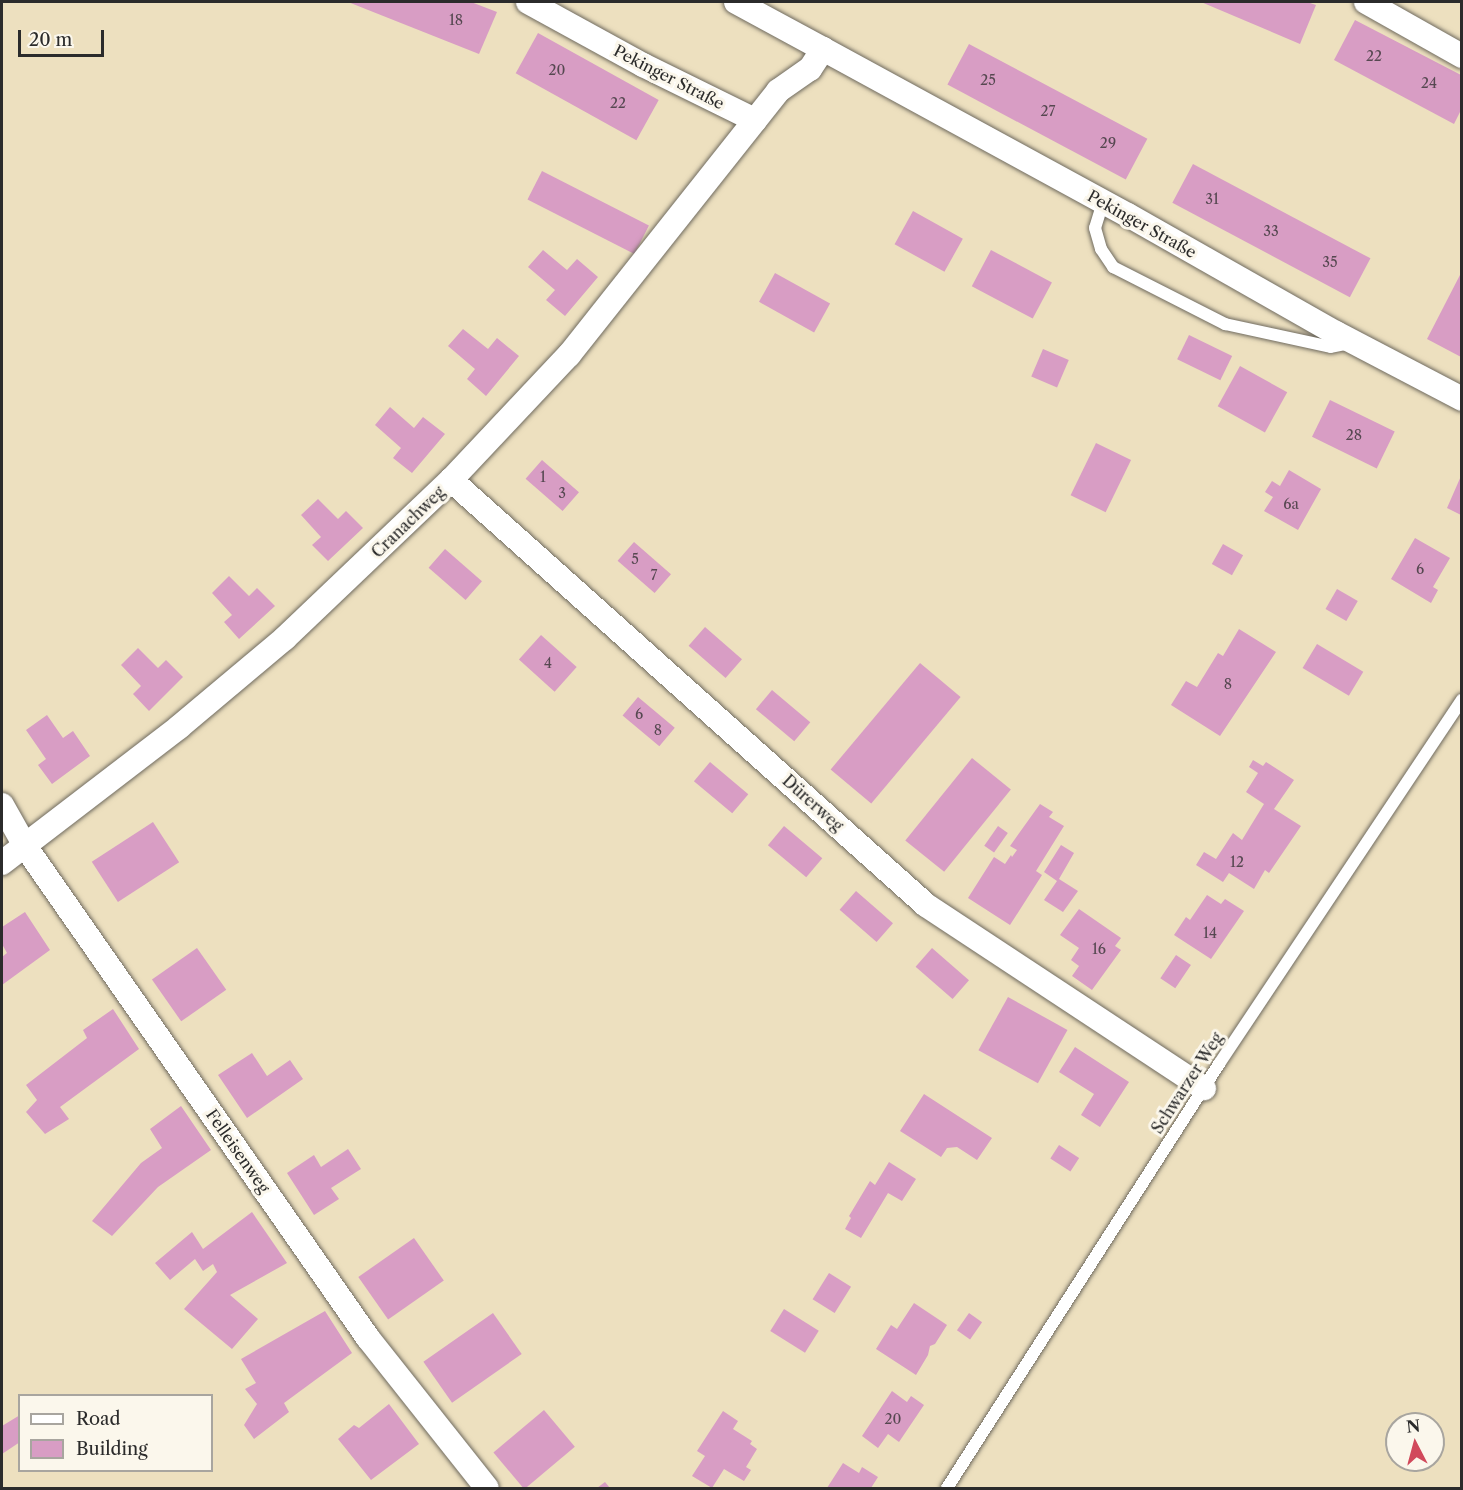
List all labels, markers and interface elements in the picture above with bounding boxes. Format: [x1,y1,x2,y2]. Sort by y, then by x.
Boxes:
house number: 18 [449,12,463,28]
scale bar [21,18,106,56]
text: 20 m [29,29,72,51]
street label: Pekinger Straße [610,41,728,113]
house number: 22 [1366,48,1382,64]
house number: 20 [549,62,565,78]
house number: 25 [980,72,996,88]
house number: 24 [1421,75,1437,91]
house number: 22 [610,95,626,111]
house number: 27 [1041,103,1055,119]
house number: 29 [1100,135,1116,151]
street label: Pekinger Straße [1084,186,1200,262]
house number: 31 [1205,191,1219,207]
house number: 33 [1263,223,1279,239]
house number: 35 [1322,254,1338,270]
house number: 28 [1346,427,1362,443]
house number: 1 [540,469,546,485]
street label: Cranachweg [367,482,449,562]
house number: 3 [558,485,566,501]
house number: 6a [1283,496,1299,512]
house number: 5 [631,551,639,567]
house number: 6 [1416,561,1424,577]
house number: 7 [651,567,657,583]
house number: 4 [544,655,552,671]
house number: 8 [1224,676,1232,692]
house number: 6 [635,706,643,722]
house number: 8 [654,722,662,738]
street label: Dürerweg [779,771,847,835]
house number: 12 [1230,854,1244,870]
house number: 14 [1203,925,1217,941]
house number: 16 [1092,941,1106,957]
street label: Schwarzer Weg [1147,1029,1227,1137]
street label: Felleisenweg [202,1105,274,1197]
legend [18,1394,213,1472]
text: Road [76,1408,121,1430]
house number: 20 [885,1411,901,1427]
north arrow [1385,1412,1445,1472]
text: N [1405,1415,1421,1437]
text: Building [76,1438,148,1460]

